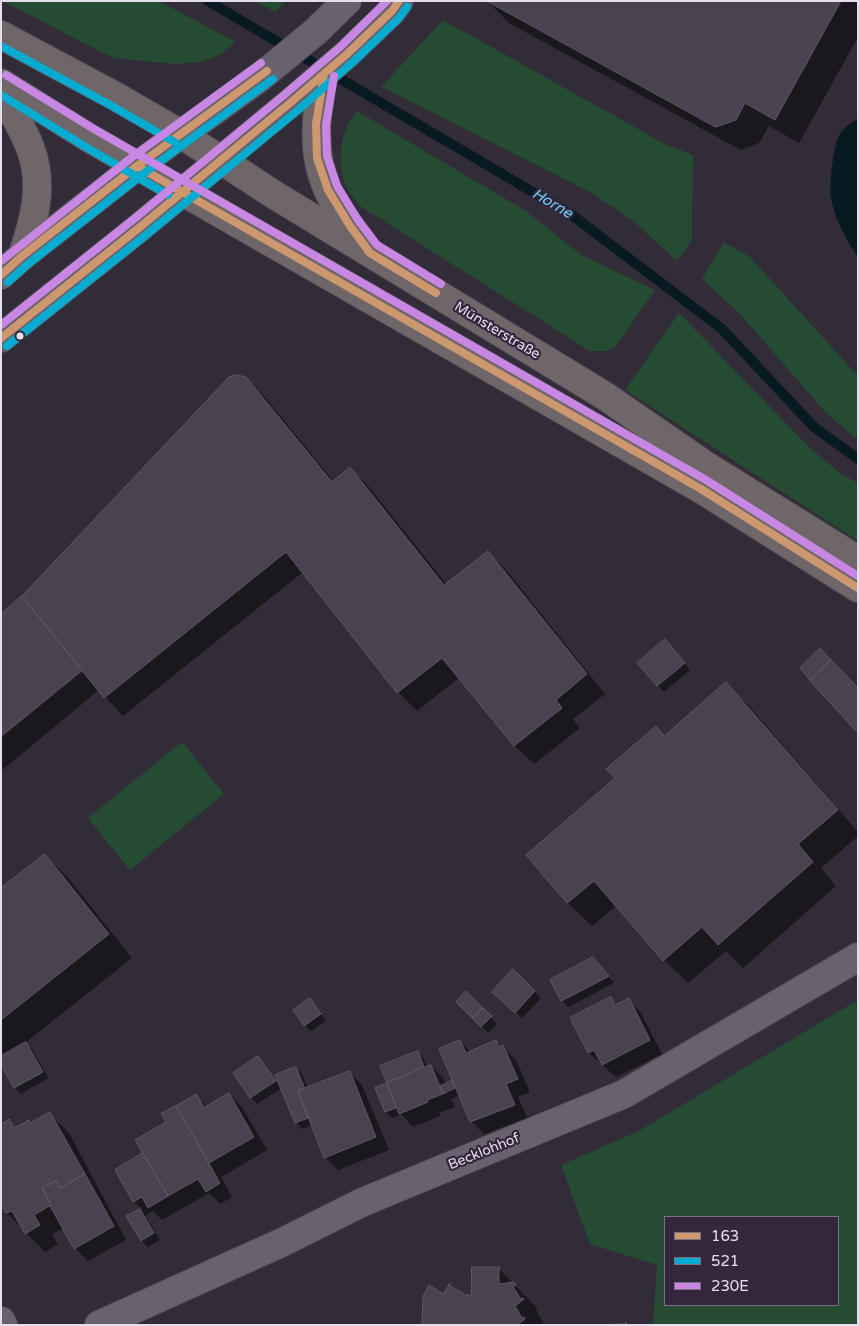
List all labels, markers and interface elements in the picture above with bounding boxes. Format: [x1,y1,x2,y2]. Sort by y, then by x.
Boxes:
water label: Horne [529,185,575,223]
street label: Münsterstraße [451,299,543,363]
unlabelled marker [15,331,25,341]
street label: Becklohhof [446,1130,522,1174]
legend [664,1216,839,1306]
text: 163 [711,1227,739,1245]
text: 521 [711,1252,739,1270]
text: 230E [711,1277,749,1295]

